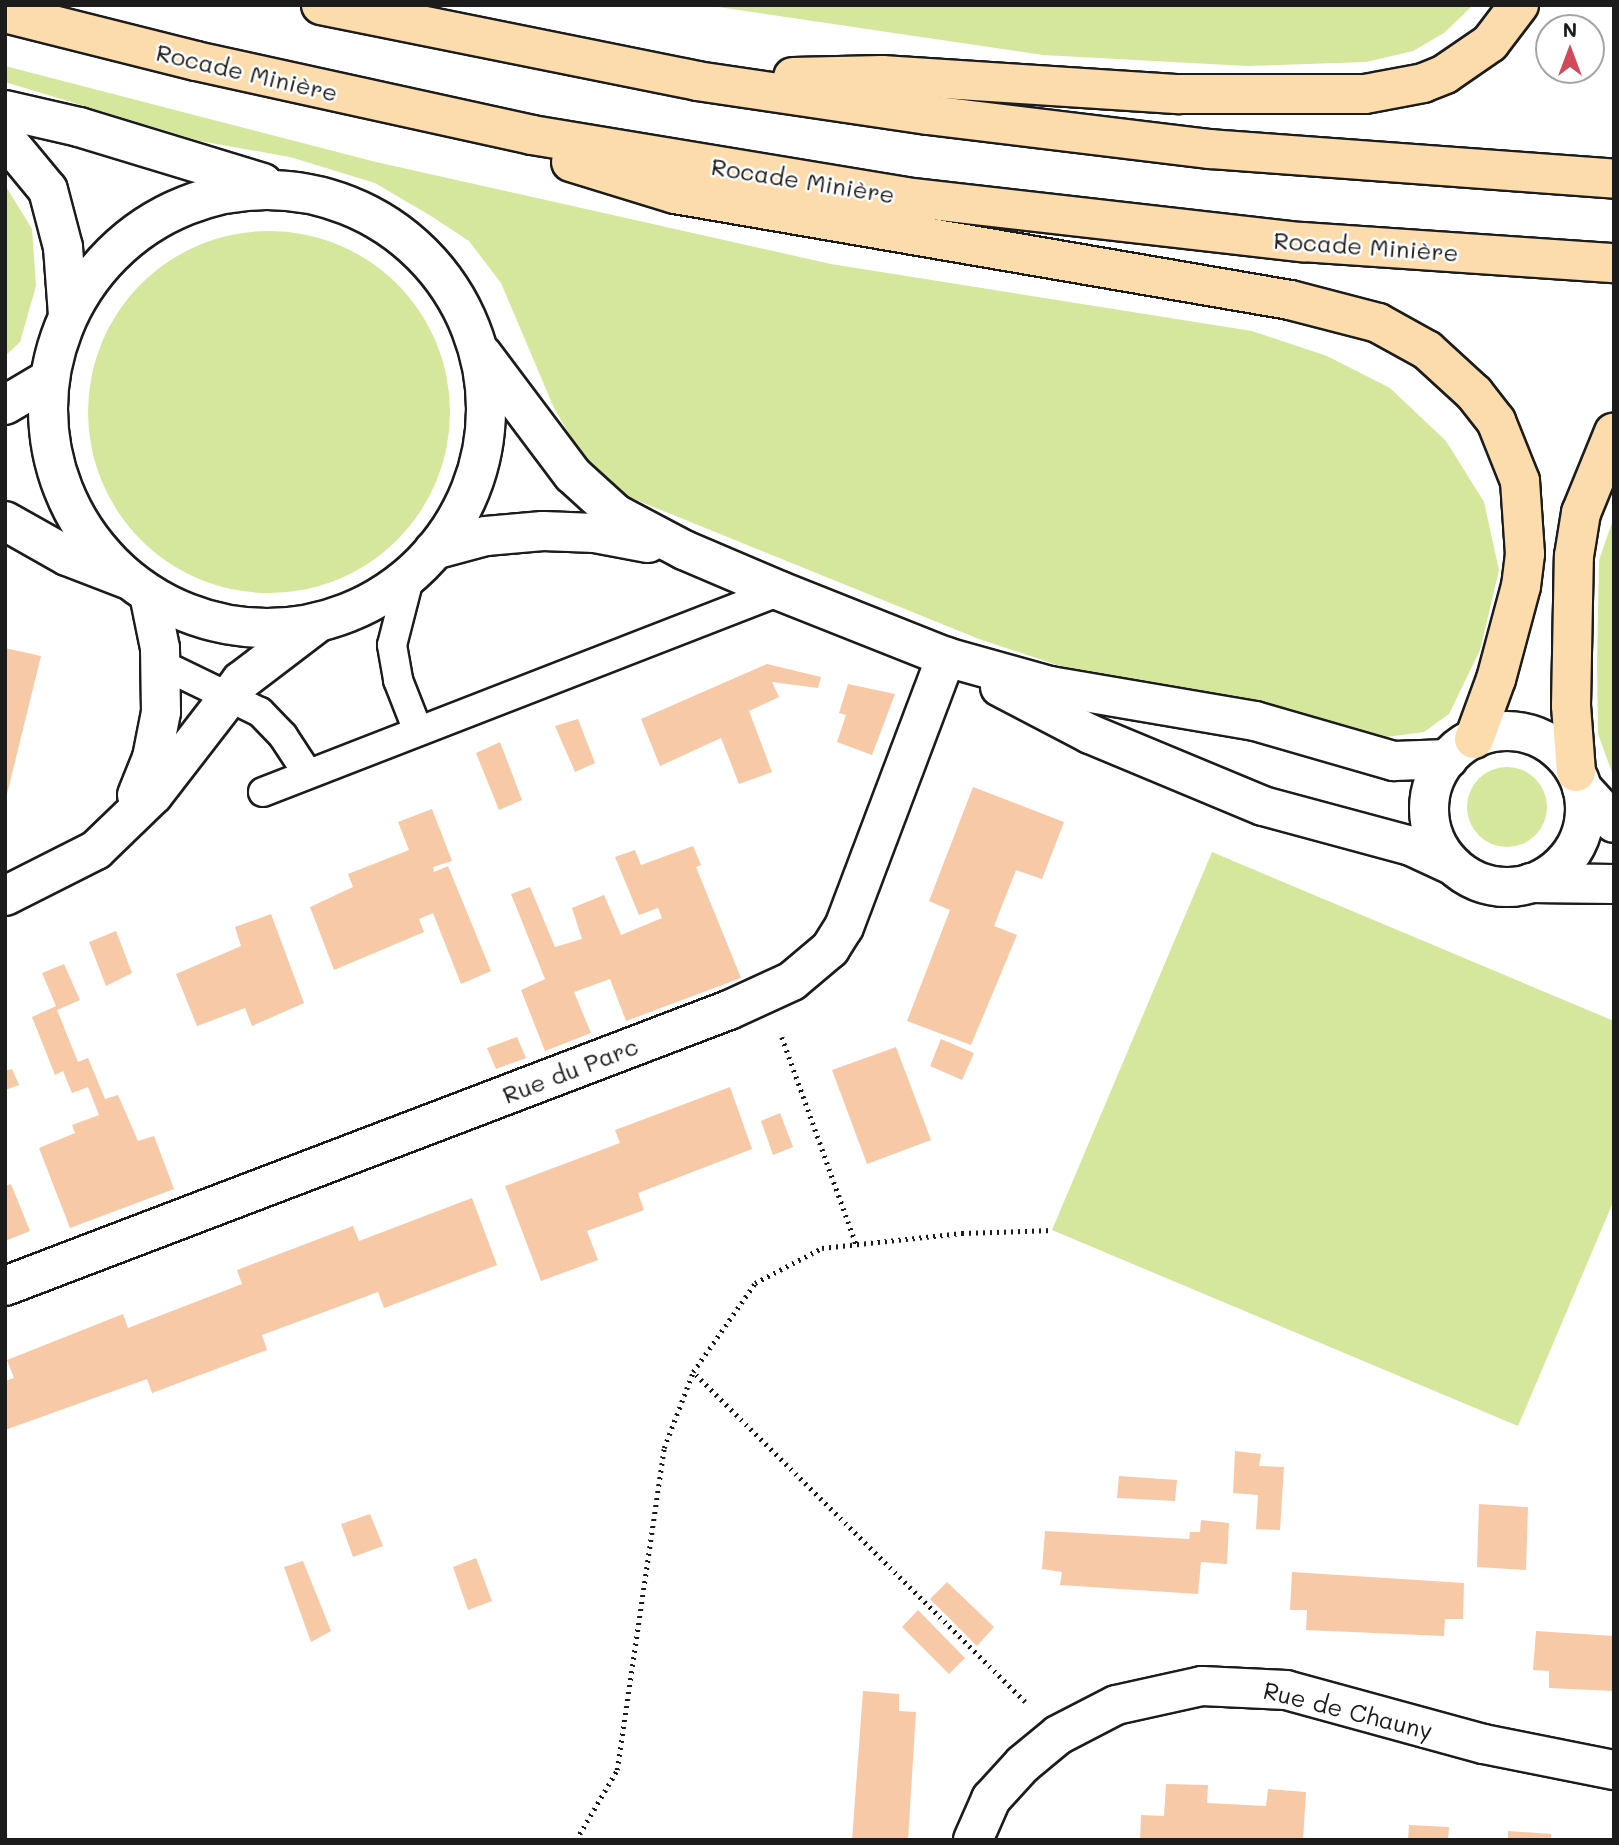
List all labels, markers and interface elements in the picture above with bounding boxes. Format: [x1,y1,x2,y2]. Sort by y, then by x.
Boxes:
north arrow [1535,14,1605,84]
text: N [1563,17,1577,42]
street label: Rocade Minière [153,37,341,107]
street label: Rocade Minière [709,151,897,209]
street label: Rocade Minière [1273,225,1459,267]
street label: Rue du Parc [498,1031,642,1109]
street label: Rue de Chauny [1260,1675,1436,1745]

